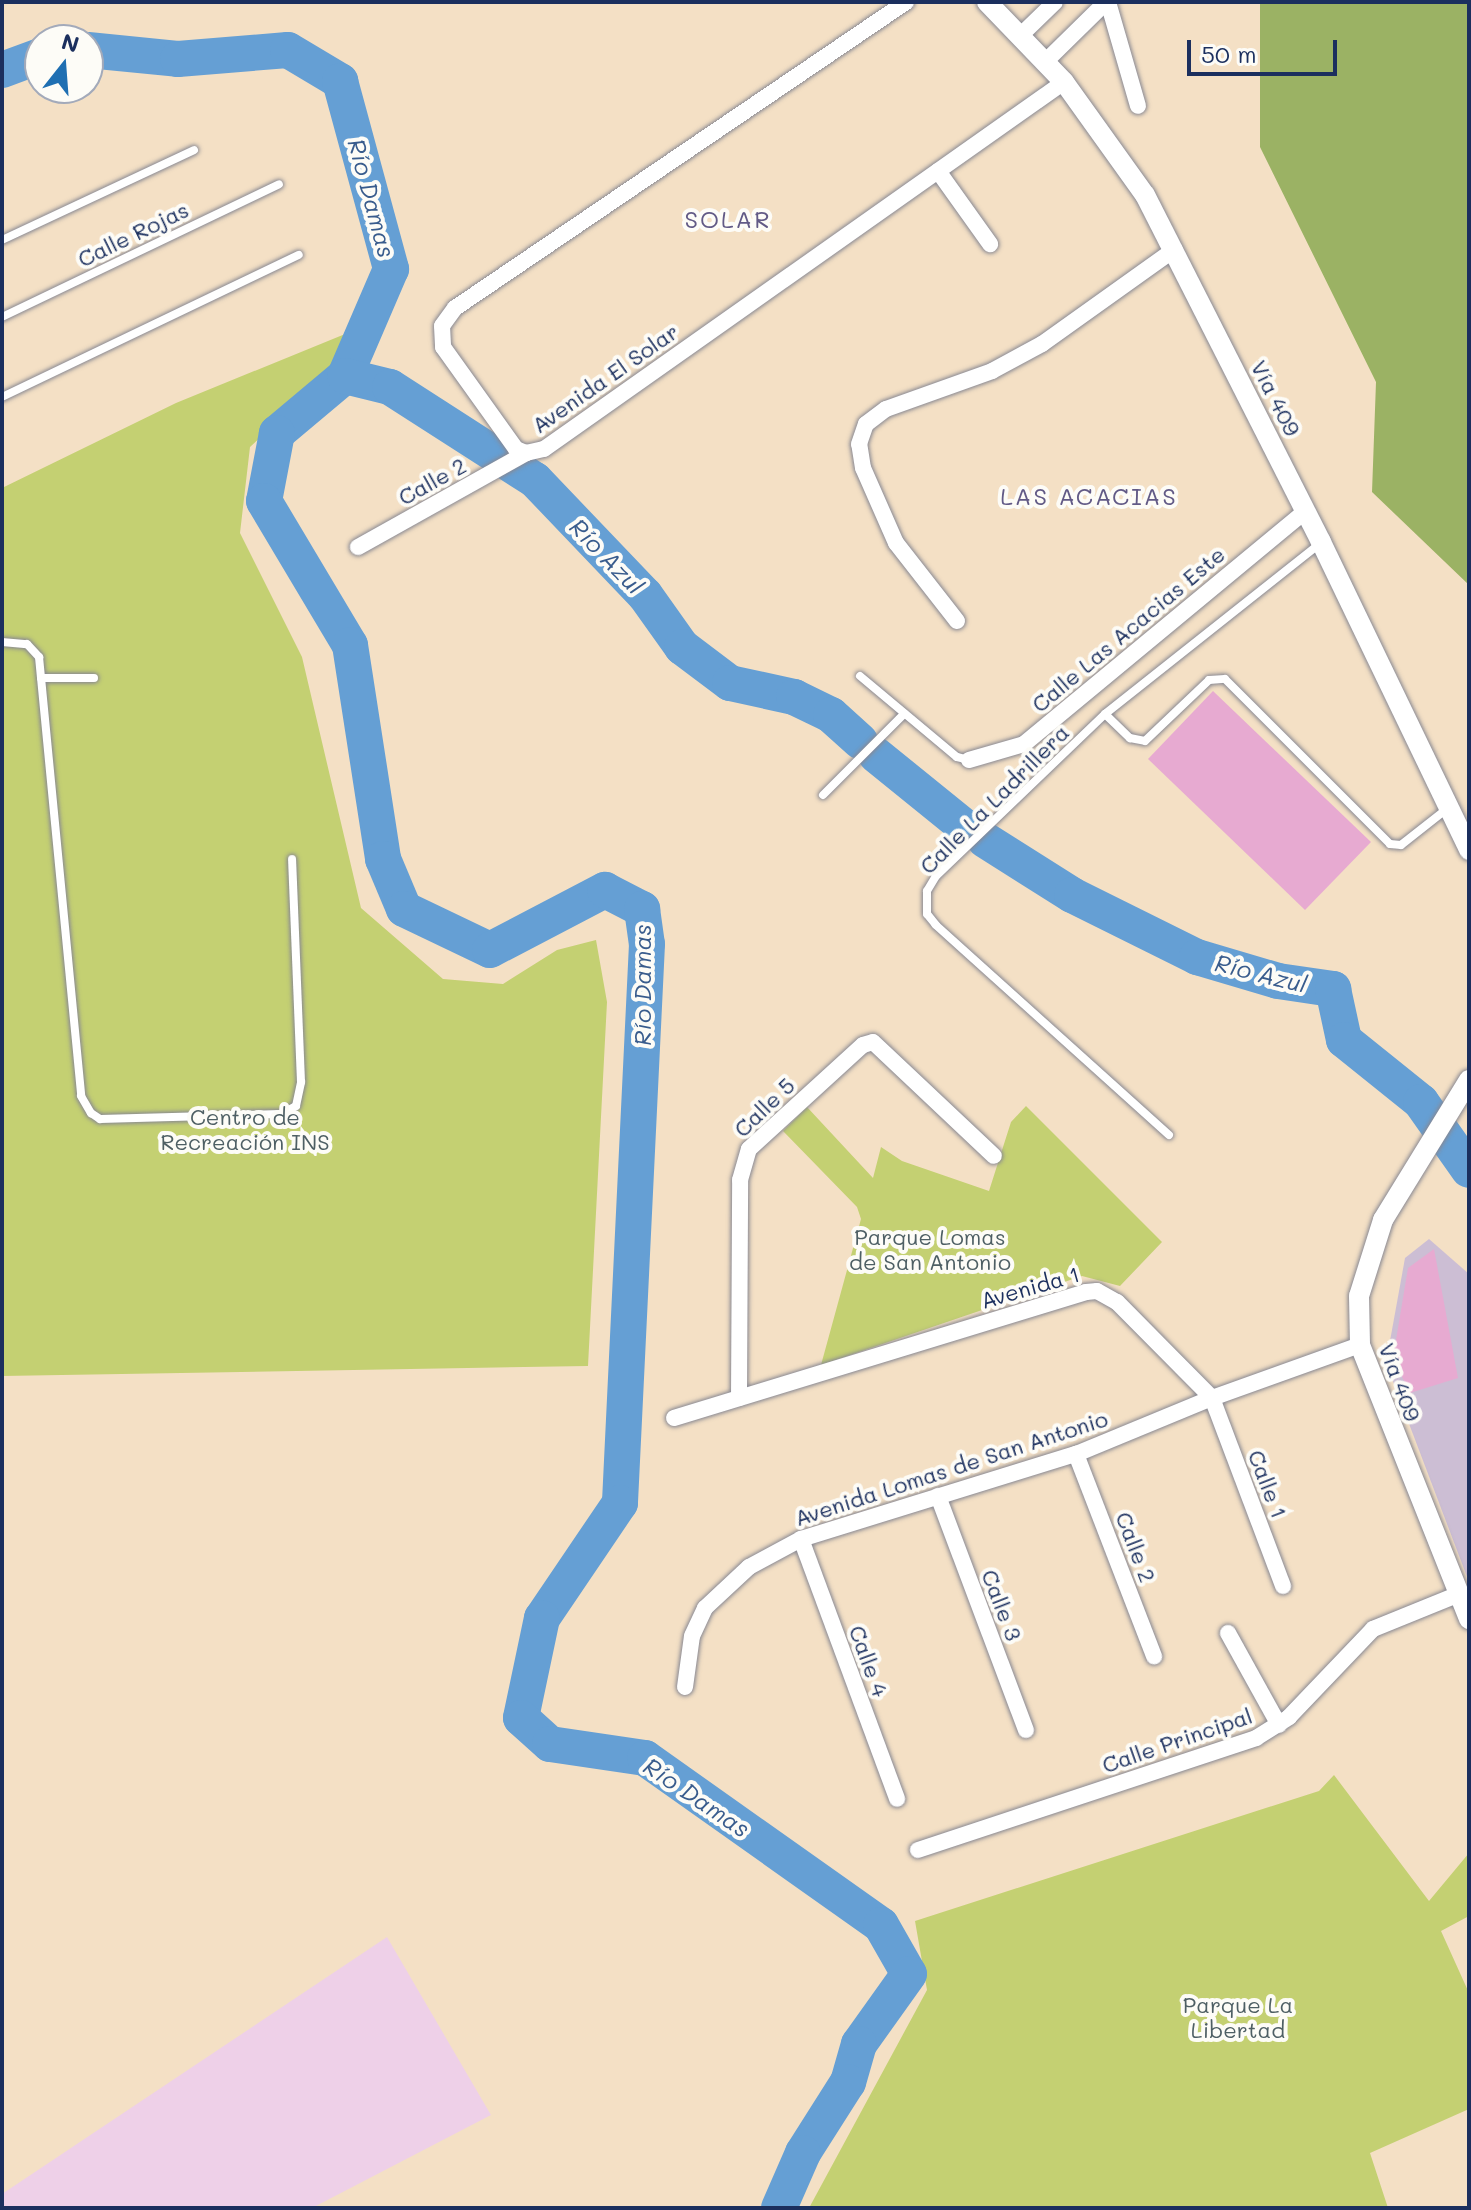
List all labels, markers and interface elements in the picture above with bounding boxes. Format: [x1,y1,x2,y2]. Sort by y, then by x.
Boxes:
north arrow [24,24,104,104]
scale bar [1191,24,1341,74]
text: N [58,26,83,59]
text: 50 m [1201,38,1257,69]
water label: Río Damas [342,135,402,261]
street label: Calle Rojas [73,196,193,272]
district label: SOLAR [684,205,772,233]
street label: Avenida El Solar [527,318,683,438]
street label: Vía 409 [1246,356,1306,440]
street label: Calle 2 [394,452,470,510]
district label: LAS ACACIAS [1000,482,1178,510]
water label: Río Azul [564,512,650,600]
street label: Calle Las Acacias Este [1026,541,1230,717]
street label: Calle La Ladrillera [914,719,1074,879]
water label: Río Damas [628,924,656,1046]
water label: Río Azul [1212,948,1310,998]
street label: Calle 5 [728,1072,800,1142]
park label: Centro de Recreación INS [160,1103,330,1154]
park label: Parque Lomas de San Antonio [849,1223,1011,1274]
street label: Avenida 1 [977,1260,1083,1314]
street label: Vía 409 [1374,1339,1426,1425]
street label: Avenida Lomas de San Antonio [791,1405,1111,1531]
street label: Calle 1 [1243,1446,1293,1522]
street label: Calle 2 [1111,1508,1161,1586]
street label: Calle 3 [976,1566,1028,1644]
street label: Calle 4 [844,1622,894,1700]
street label: Calle Principal [1098,1702,1256,1778]
water label: Río Damas [638,1751,756,1843]
park label: Parque La Libertad [1183,1991,1293,2042]

